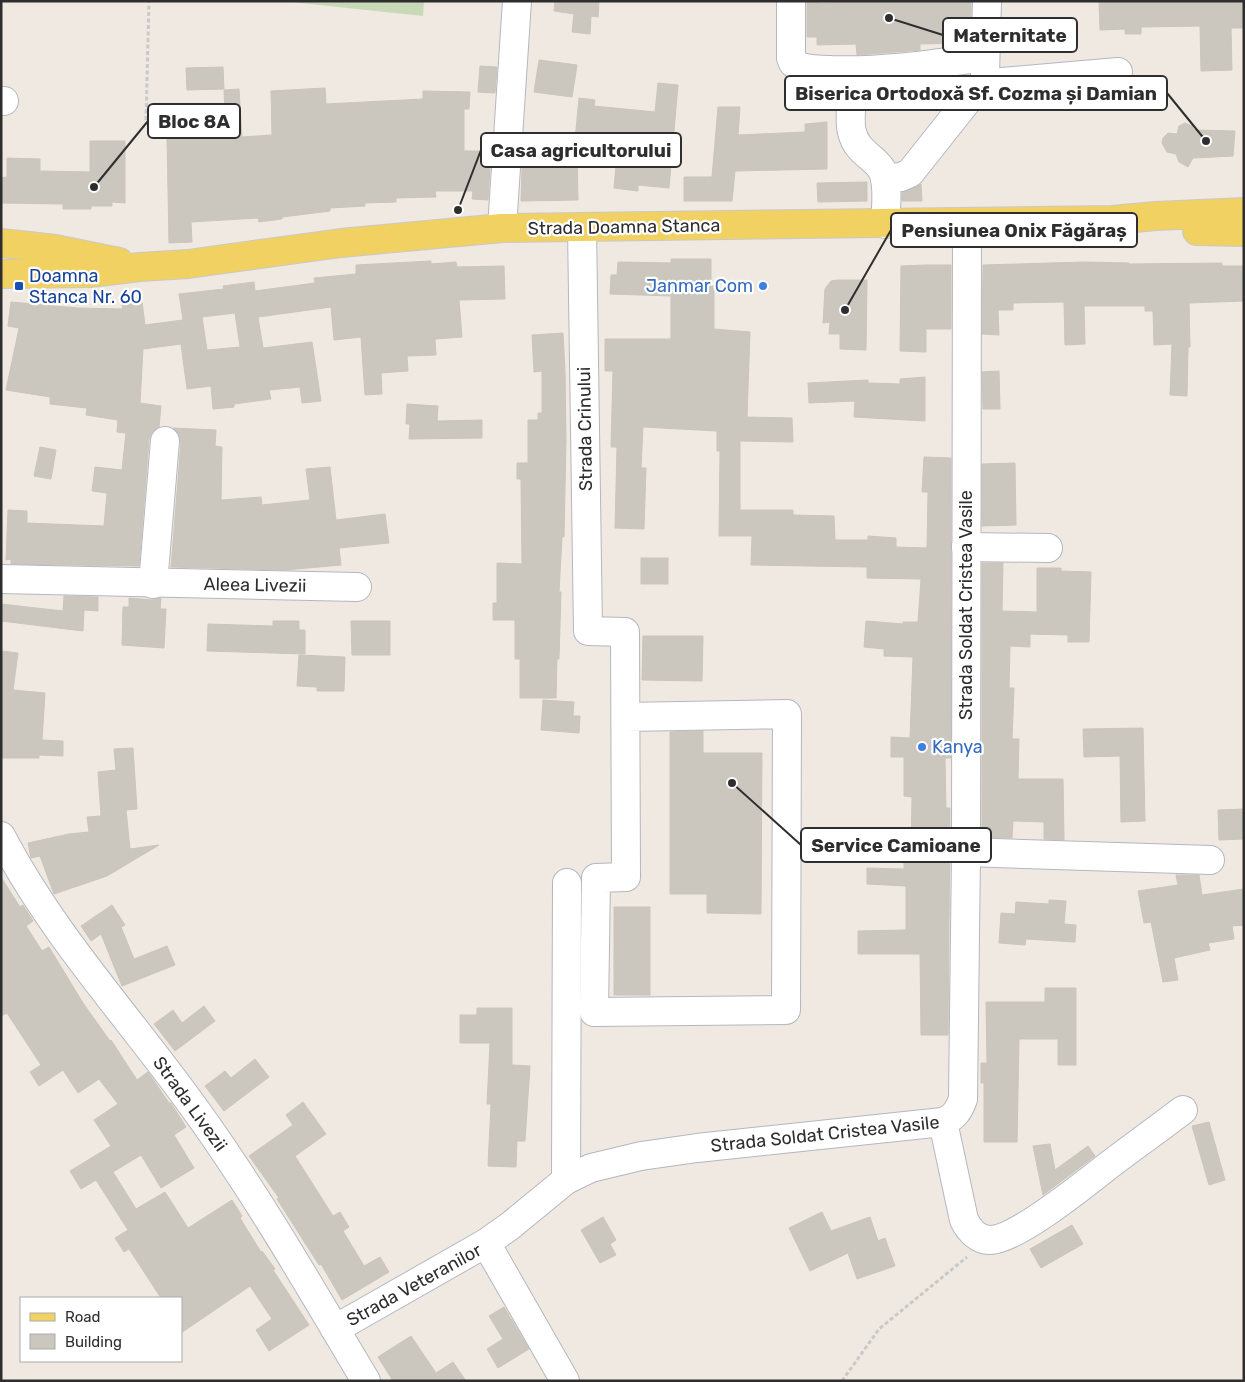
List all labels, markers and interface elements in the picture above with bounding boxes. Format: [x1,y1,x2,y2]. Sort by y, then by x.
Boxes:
callout: Maternitate [943,18,1077,52]
text: Maternitate [953,24,1067,47]
callout: Biserica Ortodoxă Sf. Cozma și Damian [785,76,1167,110]
text: Biserica Ortodoxă Sf. Cozma și Damian [795,82,1157,105]
callout: Bloc 8A [148,104,240,138]
text: Bloc 8A [158,110,230,133]
callout: Casa agricultorului [481,133,681,167]
text: Casa agricultorului [491,139,671,162]
callout: Pensiunea Onix Făgăraș [891,213,1137,247]
street label: Strada Doamna Stanca [527,214,721,240]
text: Pensiunea Onix Făgăraș [901,219,1127,242]
place label: Doamna Stanca Nr. 60 [29,265,142,308]
place label: Janmar Com [646,275,753,297]
marker: Doamna Stanca Nr. 60 [13,280,25,292]
marker: Janmar Com [757,280,769,292]
street label: Strada Crinului [573,367,597,491]
street label: Strada Soldat Cristea Vasile [955,490,977,720]
street label: Aleea Livezii [203,573,307,597]
place label: Kanya [932,736,983,758]
marker: Kanya [916,741,928,753]
callout: Service Camioane [801,828,991,862]
text: Service Camioane [811,834,981,857]
street label: Strada Livezii [148,1052,232,1156]
street label: Strada Soldat Cristea Vasile [710,1111,940,1157]
street label: Strada Veteranilor [343,1239,485,1331]
legend [20,1297,182,1362]
text: Road [65,1308,101,1326]
text: Building [65,1333,122,1351]

